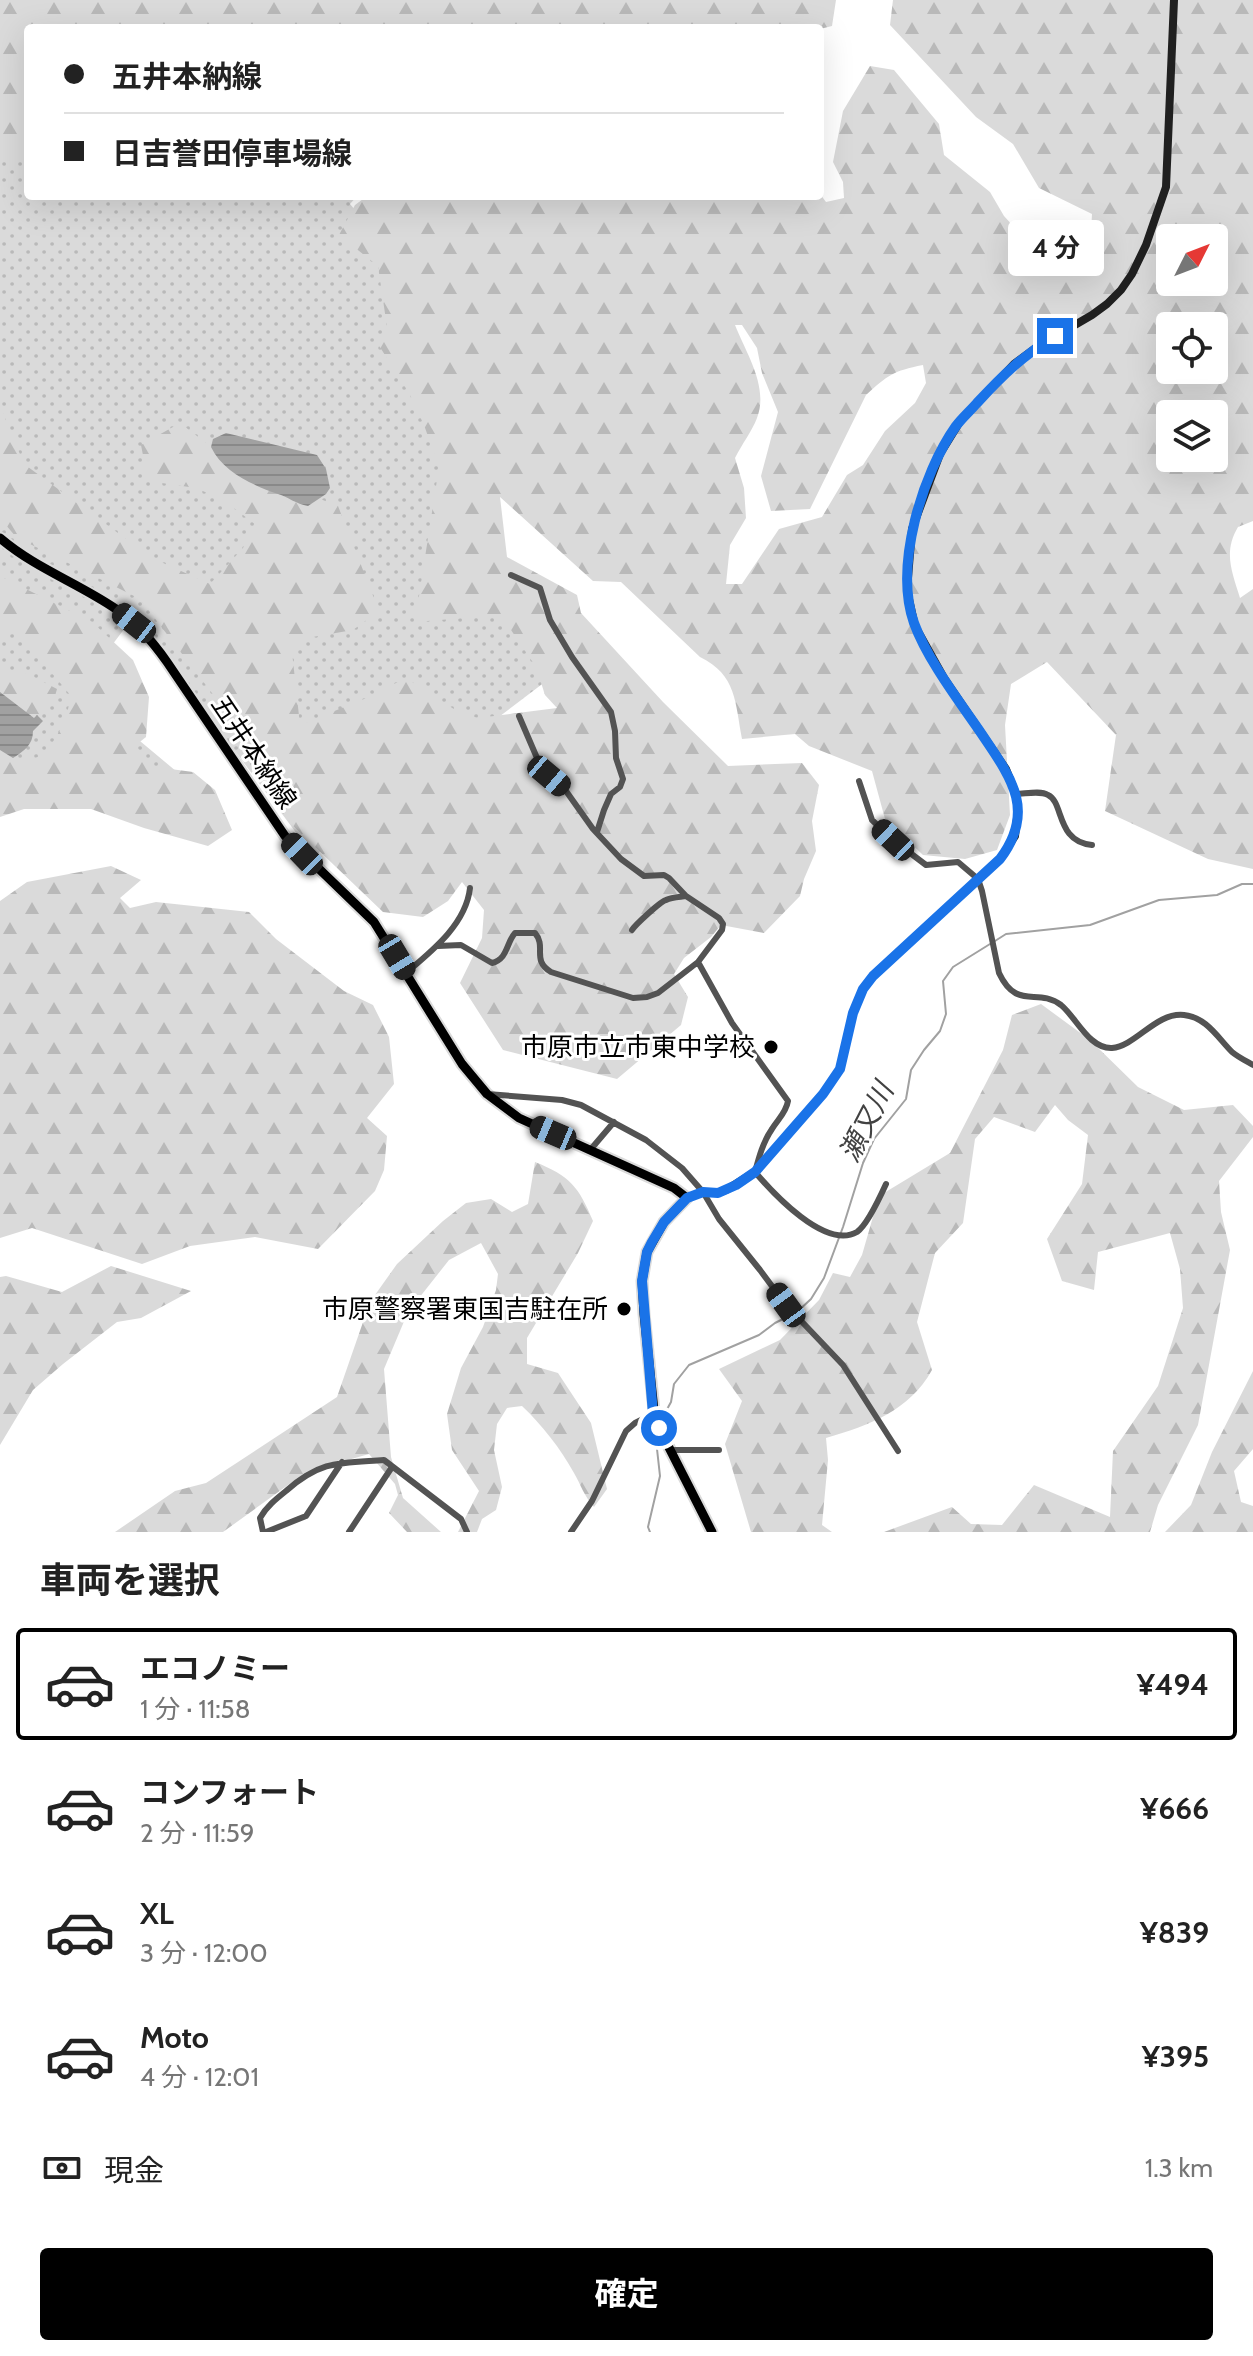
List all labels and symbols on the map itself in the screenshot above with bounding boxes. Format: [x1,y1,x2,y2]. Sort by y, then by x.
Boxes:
callout: 4 分 [1007,220,1103,276]
north arrow [1156,224,1228,296]
route end [1037,318,1073,354]
car [108,599,160,647]
street label: 五井本納線 [204,689,304,815]
car [523,751,575,801]
car [867,815,919,865]
car [277,828,327,880]
car [374,930,420,984]
place label: 市原市立市東中学校 [521,1031,755,1063]
marker: 市原市立市東中学校 [762,1038,780,1056]
water label: 瀬又川 [832,1074,902,1167]
car [526,1113,580,1153]
car [762,1279,810,1331]
place label: 市原警察署東国吉駐在所 [322,1293,608,1325]
marker: 市原警察署東国吉駐在所 [615,1300,633,1318]
route start [641,1410,677,1446]

